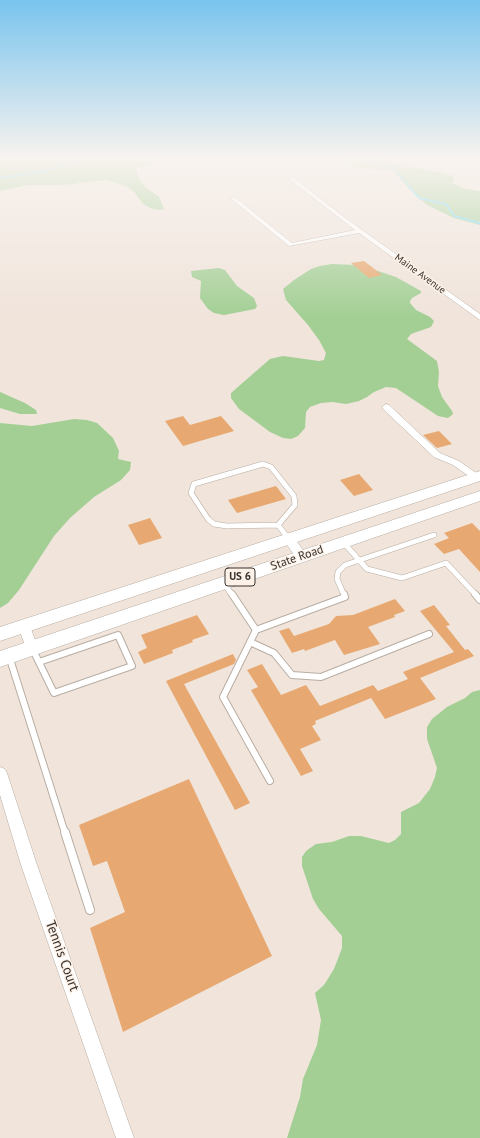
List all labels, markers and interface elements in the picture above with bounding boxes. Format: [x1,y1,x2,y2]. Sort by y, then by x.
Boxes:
street label: Maine Avenue [392,252,448,296]
street label: State Road [269,542,325,574]
road number: US 6 [225,568,255,586]
street label: Tennis Court [41,918,83,994]

